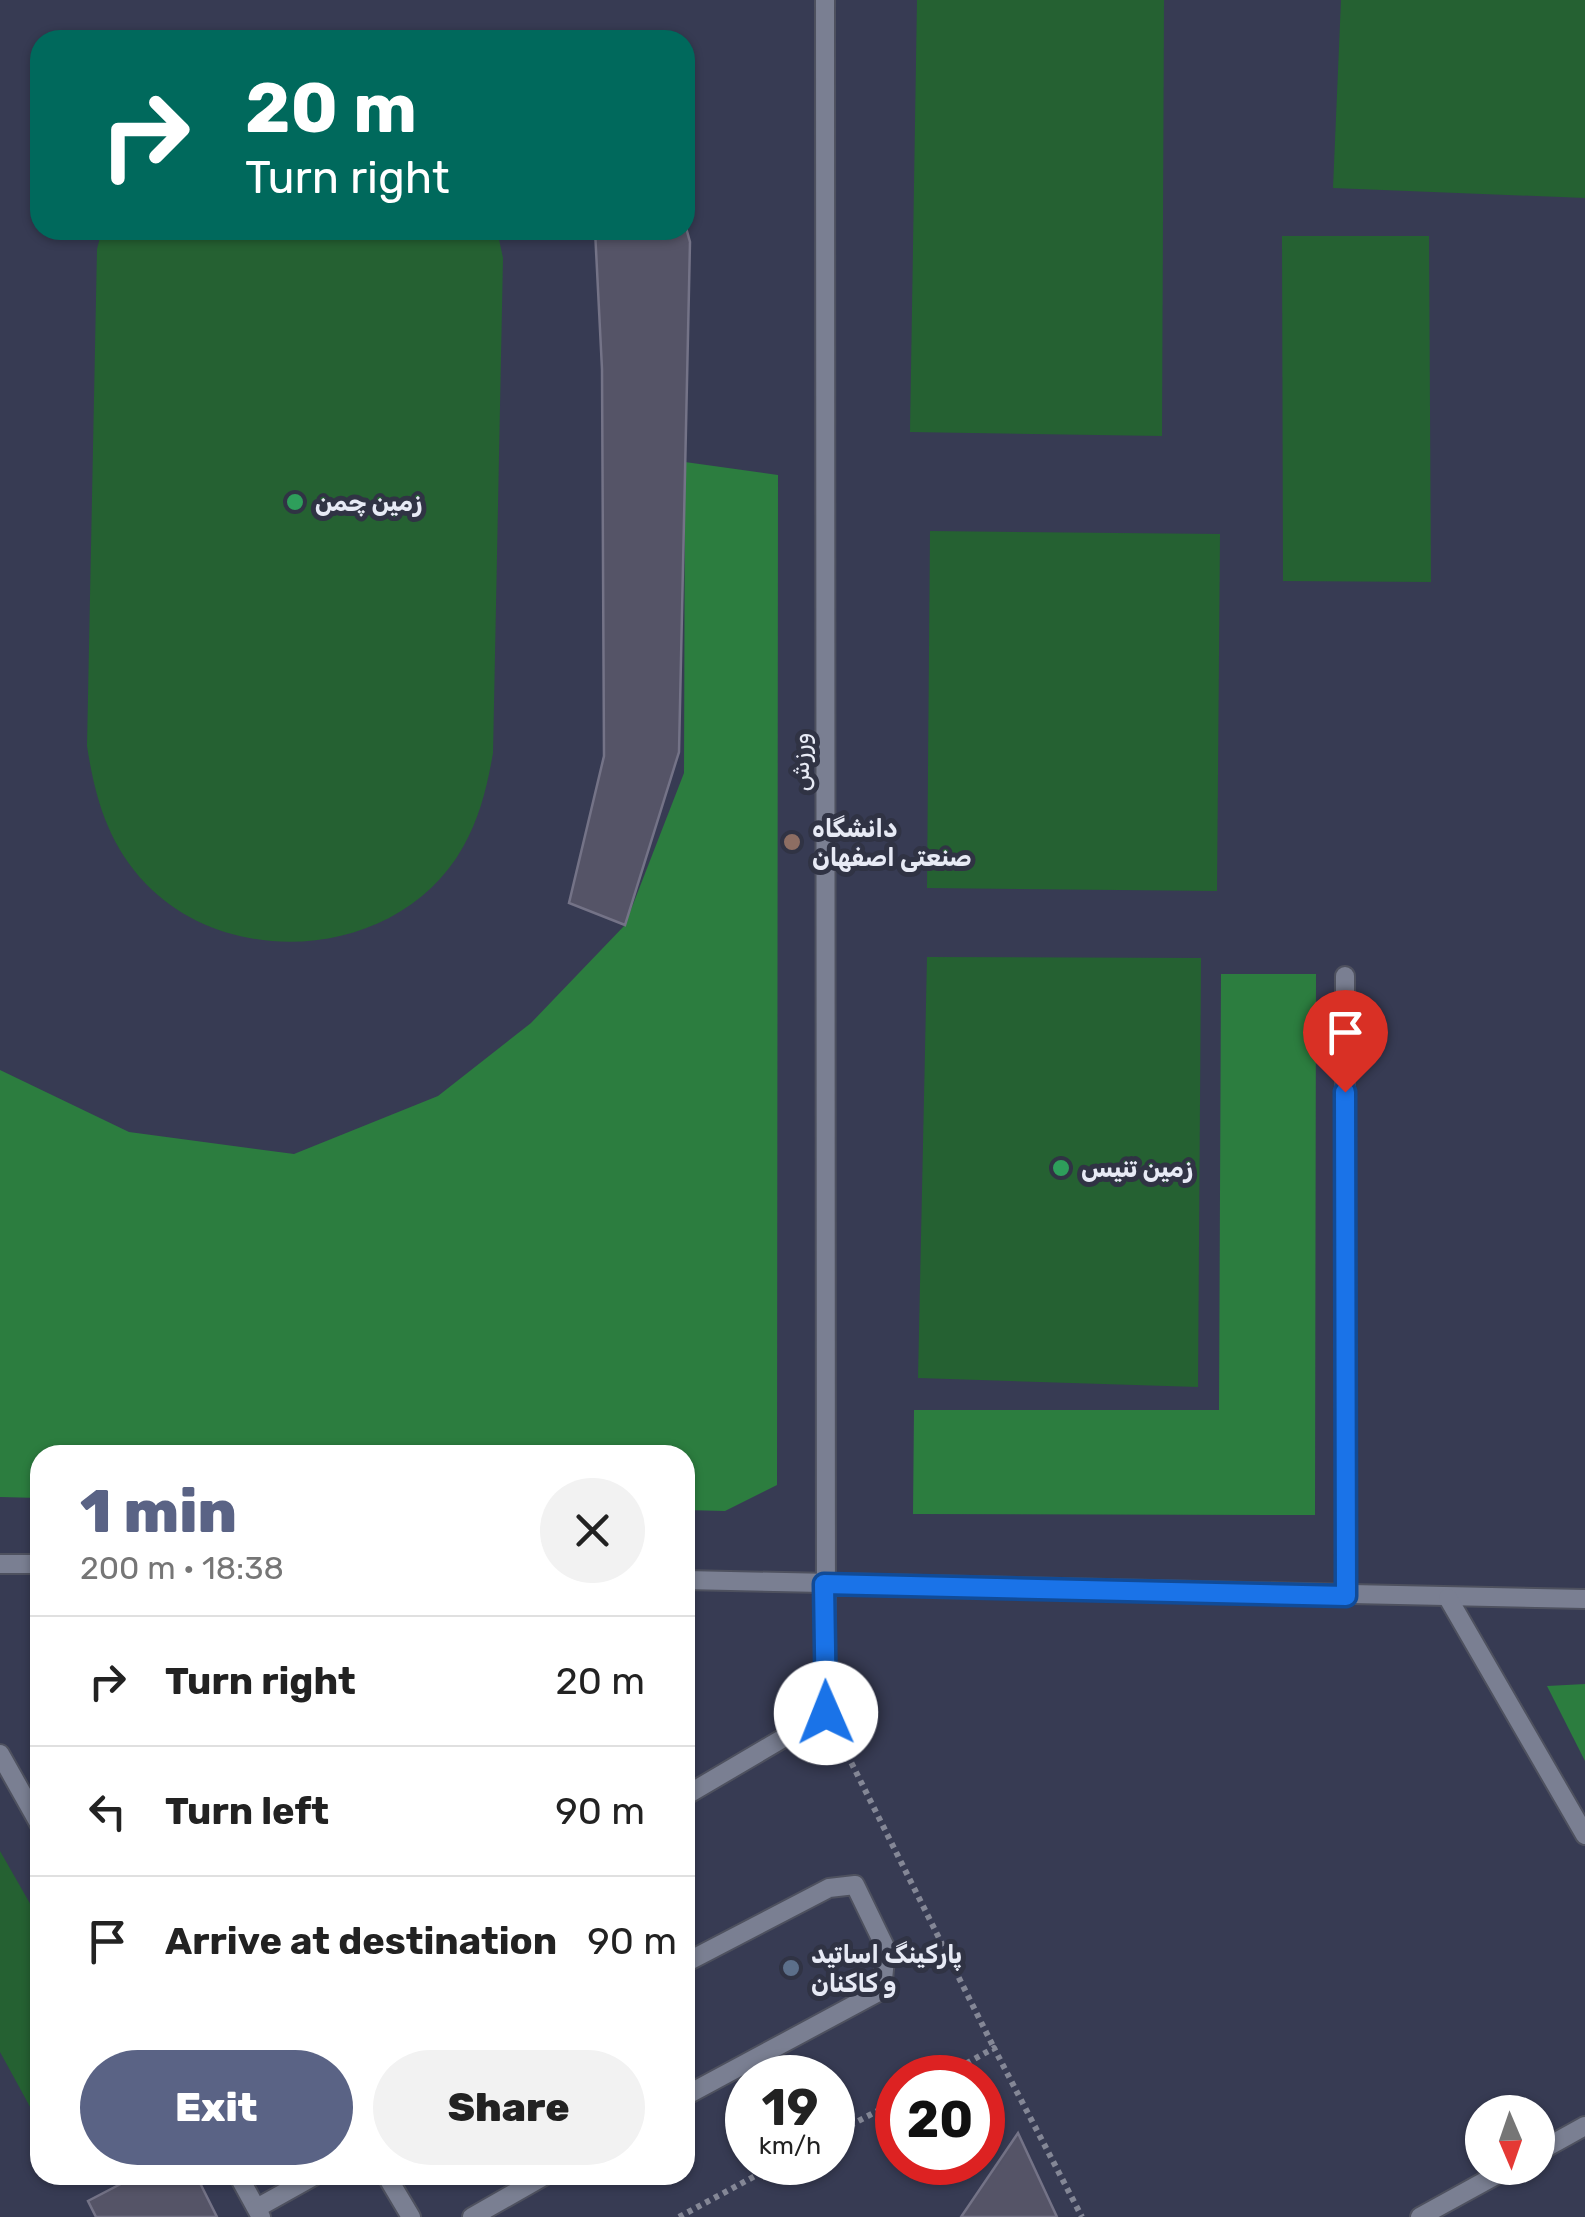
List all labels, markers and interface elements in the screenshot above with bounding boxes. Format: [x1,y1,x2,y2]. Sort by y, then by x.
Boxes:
text: 20 m [245,67,417,150]
icon: right [80,70,210,200]
text: Turn right [245,151,449,204]
place label: زمین چمن [315,488,422,517]
marker: زمین چمن [284,491,306,513]
street label: ورزش [786,733,815,791]
place label: دانشگاه صنعتی اصفهان [812,814,971,872]
marker: دانشگاه صنعتی اصفهان [781,831,803,853]
pin [1303,990,1388,1093]
icon: arrive [1318,1005,1373,1060]
place label: زمین تنیس [1081,1154,1193,1183]
marker: زمین تنیس [1050,1157,1072,1179]
text: 1 min [80,1476,237,1547]
button: close [540,1478,645,1583]
text: 200 m · 18:38 [80,1549,284,1587]
icon: right [80,1654,135,1709]
text: Turn right [165,1658,356,1704]
text: 20 m [555,1658,645,1704]
position arrow [774,1661,878,1765]
icon: left [80,1784,135,1839]
text: Turn left [165,1788,329,1834]
text: 90 m [555,1788,645,1834]
icon: arrive [80,1914,135,1969]
text: Arrive at destination [165,1918,557,1964]
text: 90 m [587,1918,677,1964]
place label: پارکینگ اساتید و کاکنان [811,1940,962,1998]
marker: پارکینگ اساتید و کاکنان [780,1957,802,1979]
button: Exit [80,2050,353,2165]
button: Share [373,2050,645,2165]
speed limit sign: 20 [875,2055,1005,2185]
text: 19 [762,2078,818,2138]
north arrow [1465,2095,1555,2185]
map controls [1465,2095,1555,2185]
text: km/h [759,2131,821,2160]

